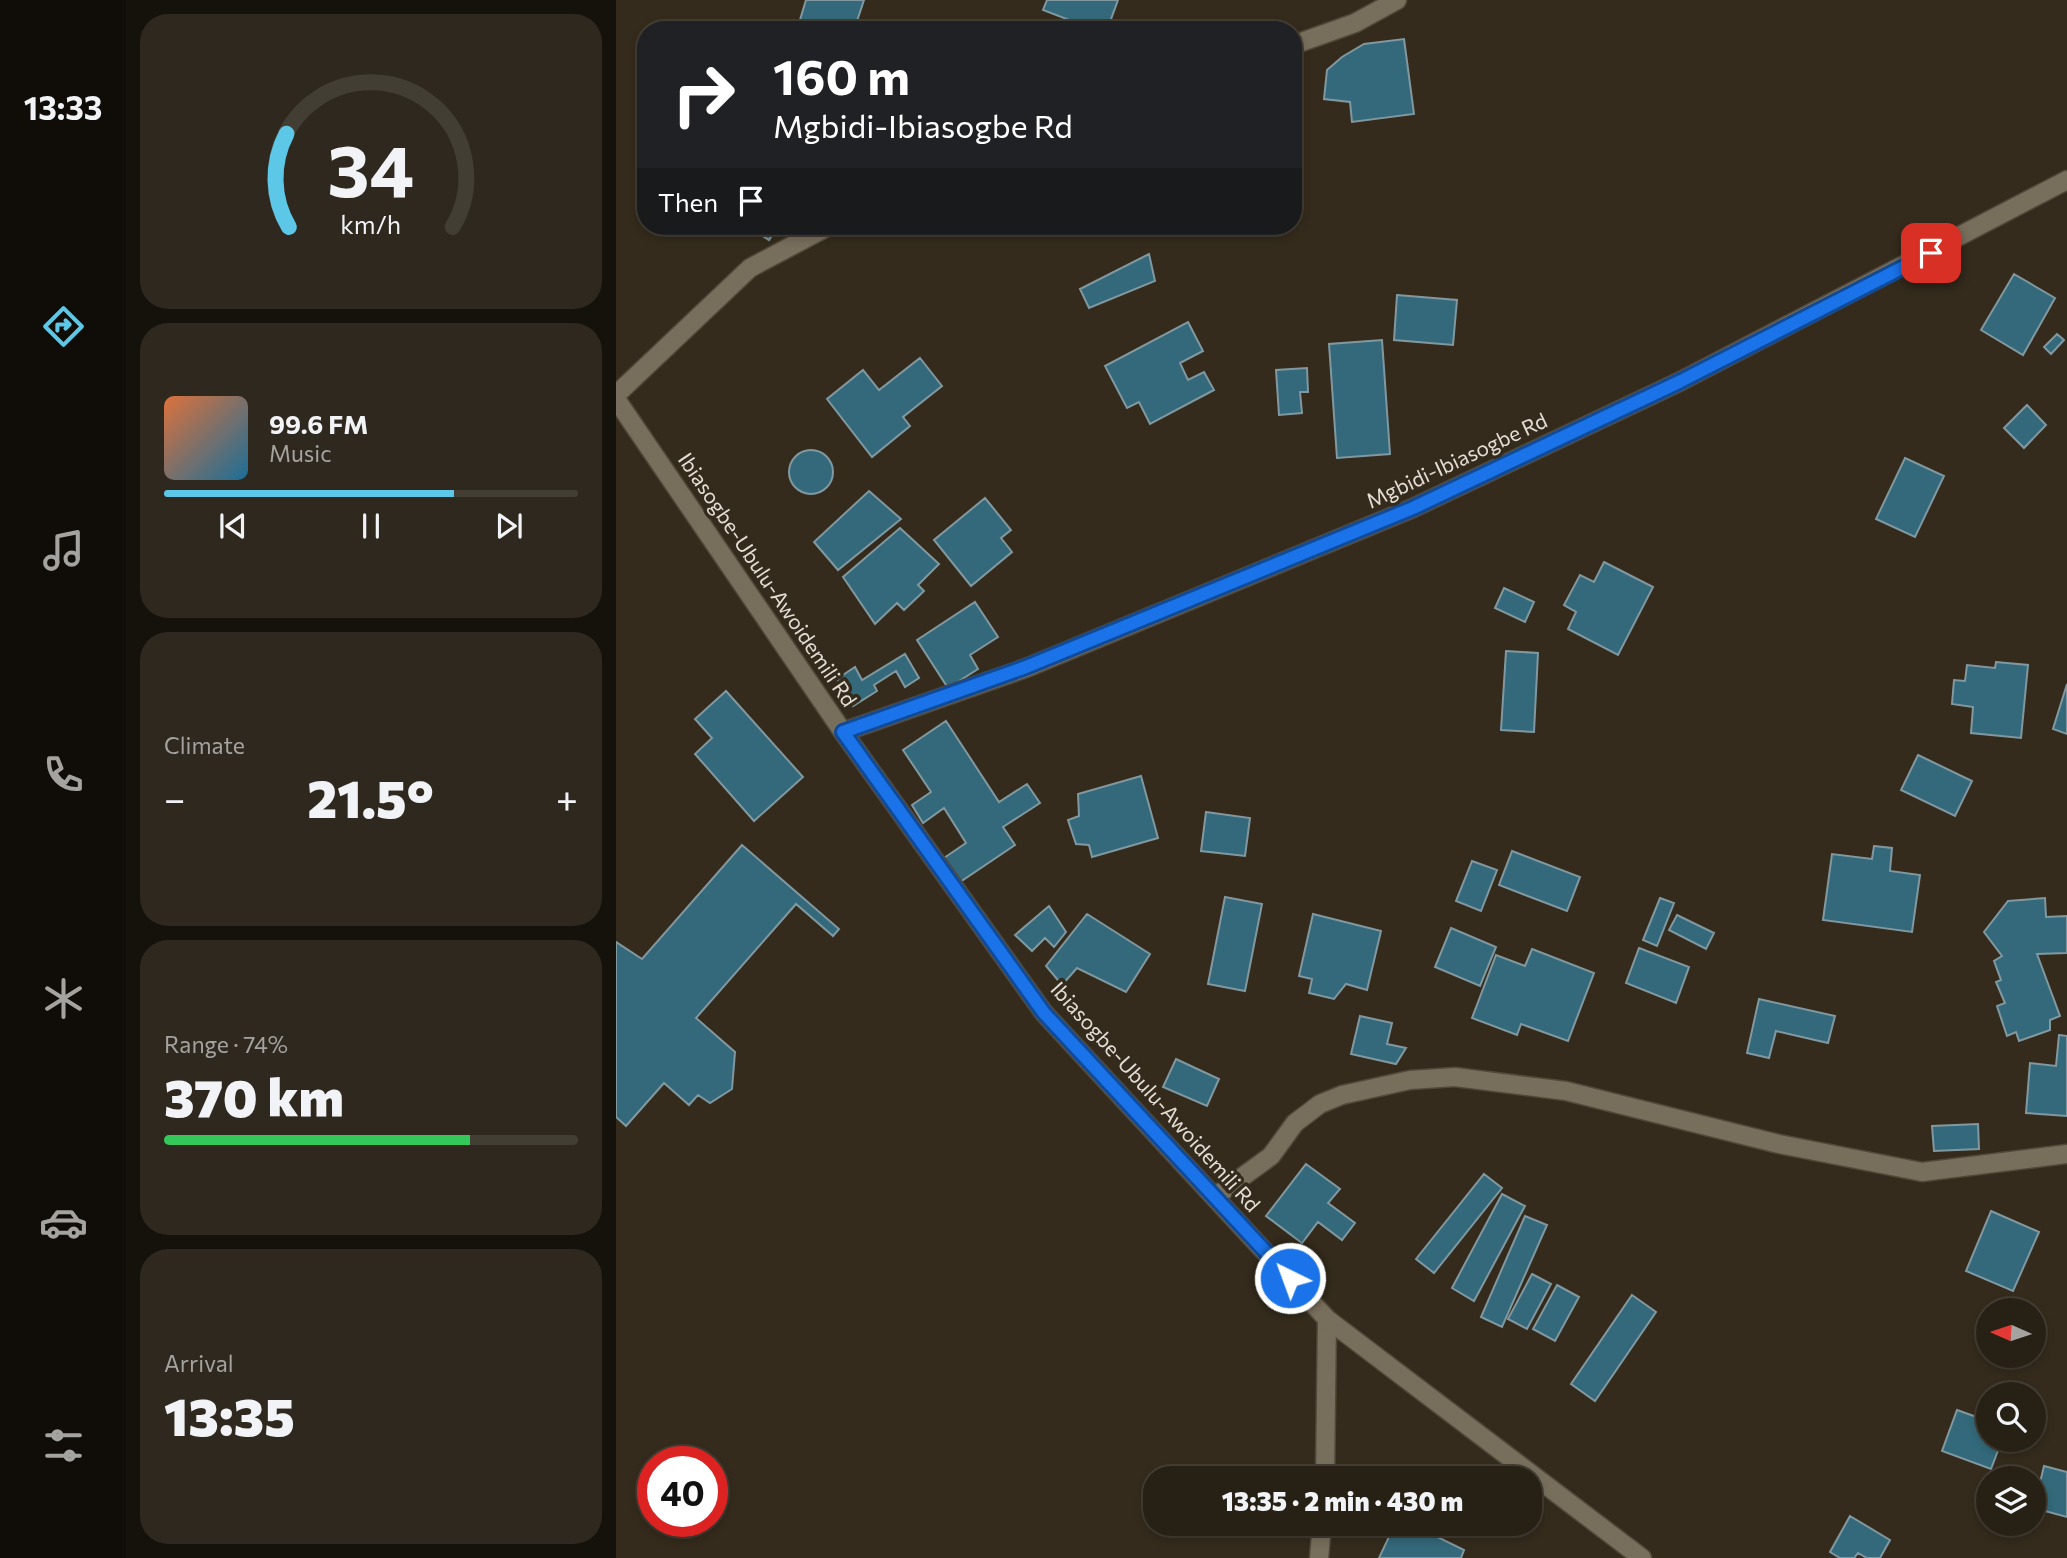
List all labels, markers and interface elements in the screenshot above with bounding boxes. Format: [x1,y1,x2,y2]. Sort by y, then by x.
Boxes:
text: 160 m [773,45,910,105]
icon: right [658,49,749,140]
text: 13:33 [24,87,102,127]
text: Mgbidi-Ibiasogbe Rd [773,105,1073,145]
text: 34 [327,124,415,213]
icon: arrive [732,182,770,220]
text: Then [658,186,718,217]
text: km/h [341,209,401,239]
pin [1901,223,1961,283]
icon: arrive [1912,234,1950,272]
icon: directions [39,302,88,351]
street label: Mgbidi-Ibiasogbe Rd [1362,407,1551,513]
text: 99.6 FM [269,408,368,439]
text: Music [269,439,332,467]
street label: Ibiasogbe-Ubulu-Awoidemili Rd [674,447,863,711]
icon: previous [214,507,252,545]
icon: pause [352,507,390,545]
icon: next [490,507,528,545]
icon: music [39,526,88,575]
text: Climate [164,731,245,759]
icon: phone [39,750,88,799]
text: 21.5° [307,765,434,829]
text: − [164,774,186,821]
text: + [556,774,578,821]
icon: climate [39,974,88,1023]
street label: Ibiasogbe-Ubulu-Awoidemili Rd [1046,976,1266,1216]
text: Range · 74% [164,1030,288,1058]
text: 370 km [164,1064,344,1128]
icon: car [39,1198,88,1247]
position arrow [1253,1241,1327,1315]
north arrow [1976,1298,2046,1368]
map controls [1976,1298,2046,1536]
text: Arrival [164,1349,234,1377]
button: search [1976,1382,2046,1452]
text: 13:35 [164,1383,295,1447]
icon: filters [39,1421,88,1470]
speed limit sign: 40 [637,1446,728,1537]
button: layers [1976,1466,2046,1536]
text: 13:35 · 2 min · 430 m [1222,1485,1463,1516]

